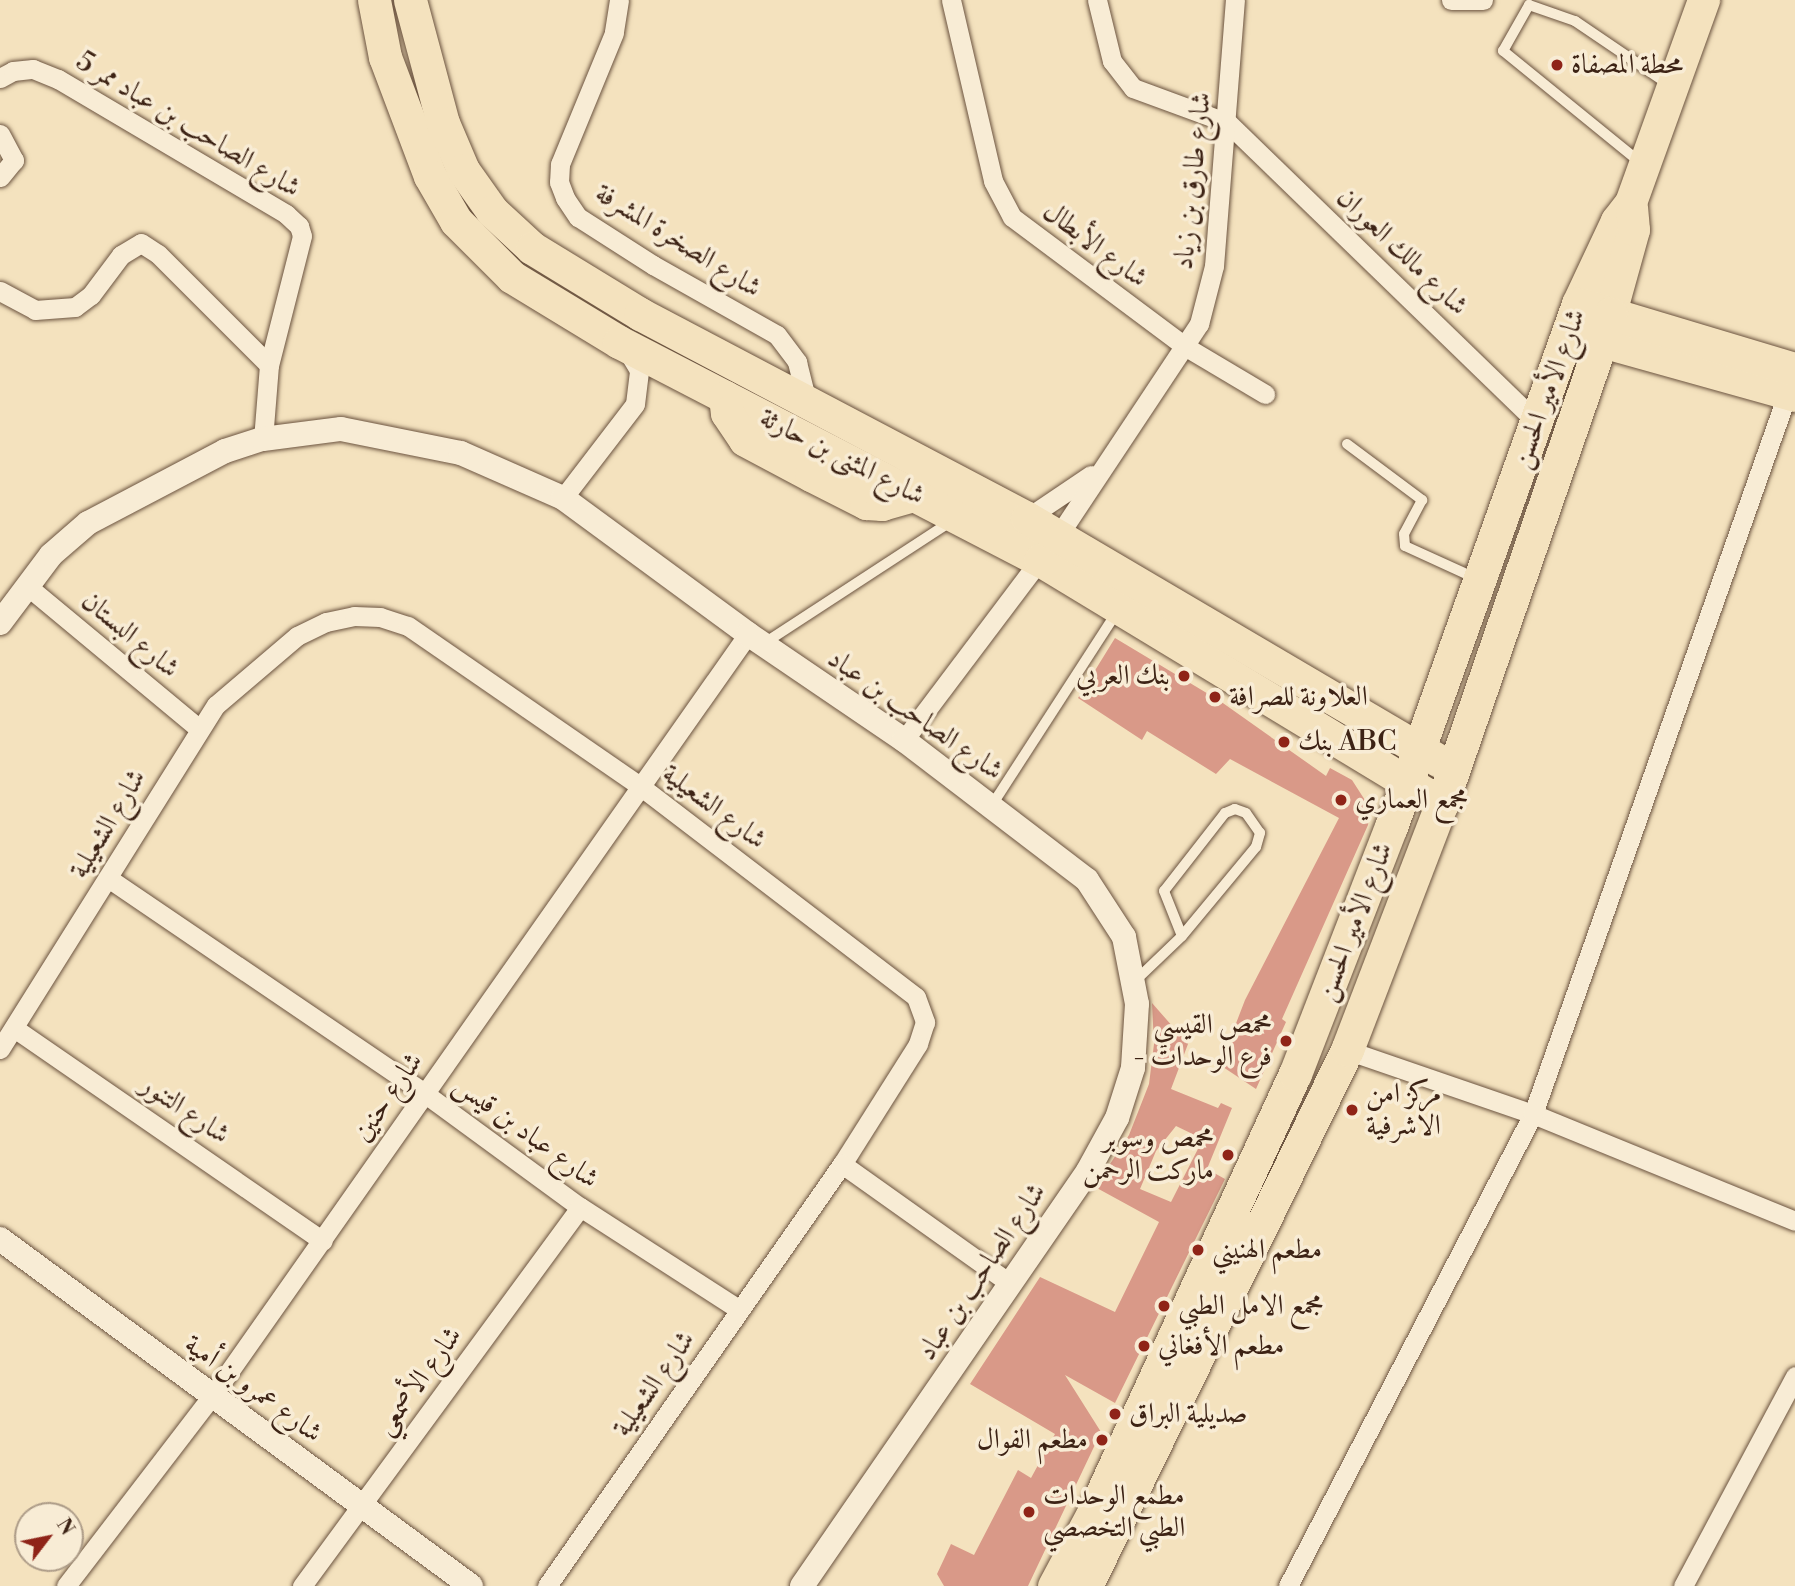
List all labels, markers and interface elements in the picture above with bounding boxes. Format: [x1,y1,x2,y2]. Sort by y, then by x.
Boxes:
street label: شارع الصاحب بن عباد ممر 5 [70,45,306,205]
place label: محطة المصفاة [1571,48,1683,82]
marker: محطة المصفاة [1549,57,1565,73]
street label: شارع طارق بن زياد [1167,91,1219,271]
street label: شارع الصخرة المشرفة [589,177,767,305]
street label: شارع مالك العوران [1329,181,1475,323]
street label: شارع الأبطال [1036,195,1154,295]
street label: شارع الأمير الحسن [1505,305,1593,473]
street label: شارع المثنى بن حارثة [754,401,930,513]
street label: شارع البستان [74,584,186,686]
street label: شارع الصاحب بن عباد [821,642,1009,788]
place label: بنك العربي [1076,659,1170,693]
marker: بنك العربي [1176,668,1192,684]
place label: العلاونة للصرافة [1229,680,1368,714]
marker: العلاونة للصرافة [1207,689,1223,705]
place label: بنك ABC [1298,725,1397,759]
marker: بنك ABC [1276,734,1292,750]
street label: شارع الشعيلية [655,757,773,857]
street label: شارع الشعيلية [62,763,154,885]
place label: مجمع العماري [1355,783,1468,817]
marker: مجمع العماري [1333,792,1349,808]
street label: شارع الأمير الحسن [1309,838,1401,1006]
place label: محمص القيسي - فرع الوحدات [1134,1008,1272,1074]
marker: محمص القيسي - فرع الوحدات [1278,1033,1294,1049]
street label: شارع حنين [345,1046,431,1148]
street label: شارع التنور [134,1068,236,1152]
street label: شارع عباد بن قيس [447,1068,605,1196]
place label: مركز امن الاشرفية [1366,1077,1442,1143]
marker: مركز امن الاشرفية [1344,1102,1360,1118]
place label: محمص وسوبر ماركت الرحمن [1083,1122,1214,1188]
marker: محمص وسوبر ماركت الرحمن [1220,1147,1236,1163]
street label: شارع الصاحب بن عباد [910,1177,1054,1367]
place label: مطعم الهنيني [1212,1233,1322,1267]
marker: مطعم الهنيني [1190,1242,1206,1258]
place label: مجمع الامل الطبي [1178,1289,1324,1323]
marker: مجمع الامل الطبي [1156,1298,1172,1314]
street label: شارع الأصمعي [368,1320,470,1442]
street label: شارع الشعيلية [605,1325,703,1443]
street label: شارع عمرو بن أمية [177,1328,329,1450]
place label: مطعم الأفغاني [1158,1329,1284,1363]
marker: مطعم الأفغاني [1136,1338,1152,1354]
place label: صديلية البراق [1129,1397,1247,1431]
marker: صديلية البراق [1107,1406,1123,1422]
place label: مطعم الفوال [977,1423,1088,1457]
marker: مطعم الفوال [1094,1432,1110,1448]
place label: مطمع الوحدات الطبي التخصصي [1043,1479,1185,1545]
north arrow [14,1502,84,1572]
marker: مطمع الوحدات الطبي التخصصي [1021,1504,1037,1520]
text: N [51,1514,79,1540]

